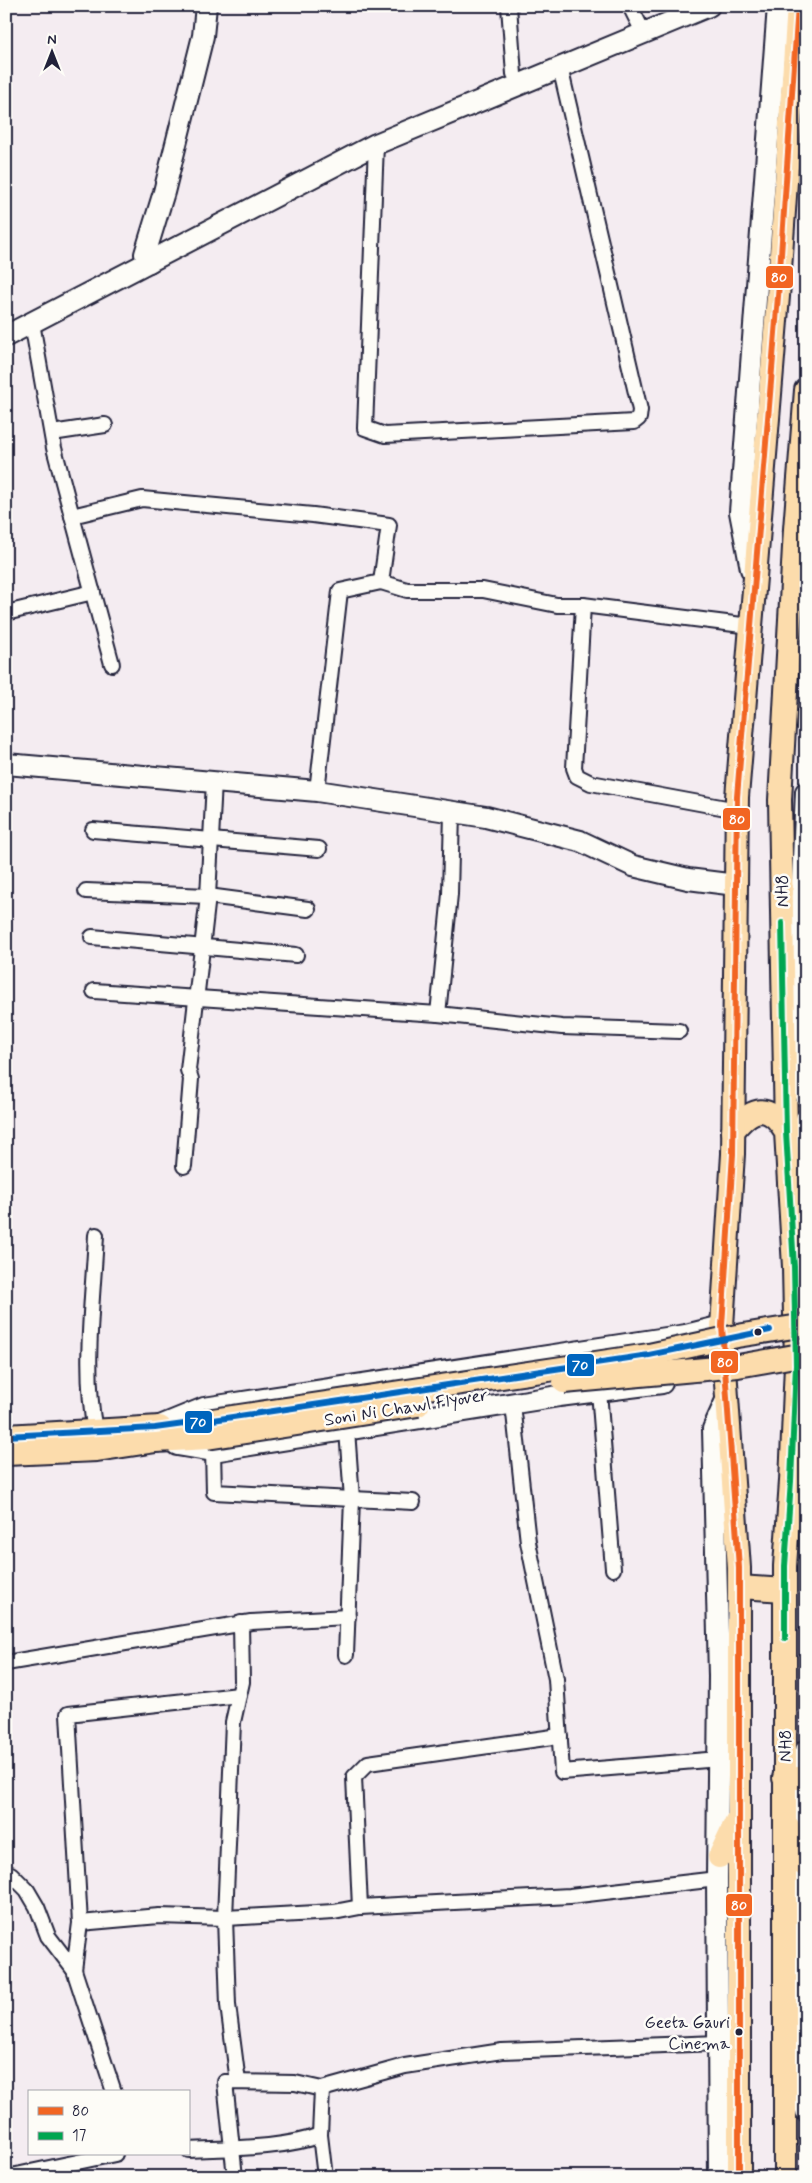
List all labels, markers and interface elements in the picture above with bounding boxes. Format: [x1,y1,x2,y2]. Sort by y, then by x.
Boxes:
north arrow [28,28,78,78]
text: N [47,31,57,49]
line badge: 80 [765,265,794,289]
text: 80 [771,269,787,287]
line badge: 80 [722,807,751,831]
text: 80 [729,811,745,829]
street label: NH8 [771,874,795,908]
unlabelled marker [753,1327,763,1337]
line badge: 80 [710,1350,739,1374]
line badge: 70 [566,1353,595,1377]
text: 80 [717,1354,733,1372]
text: 70 [572,1357,588,1375]
street label: Soni Ni Chawl Flyover [323,1383,490,1433]
line badge: 70 [184,1410,213,1434]
text: 70 [190,1414,206,1432]
street label: NH8 [774,1730,798,1762]
line badge: 80 [725,1893,753,1917]
text: 80 [731,1897,747,1915]
place label: Geeta Gauri Cinema [645,2012,731,2055]
marker: Geeta Gauri Cinema [734,2027,744,2037]
legend [28,2090,190,2156]
text: 80 [72,2102,89,2122]
text: 17 [72,2126,87,2146]

